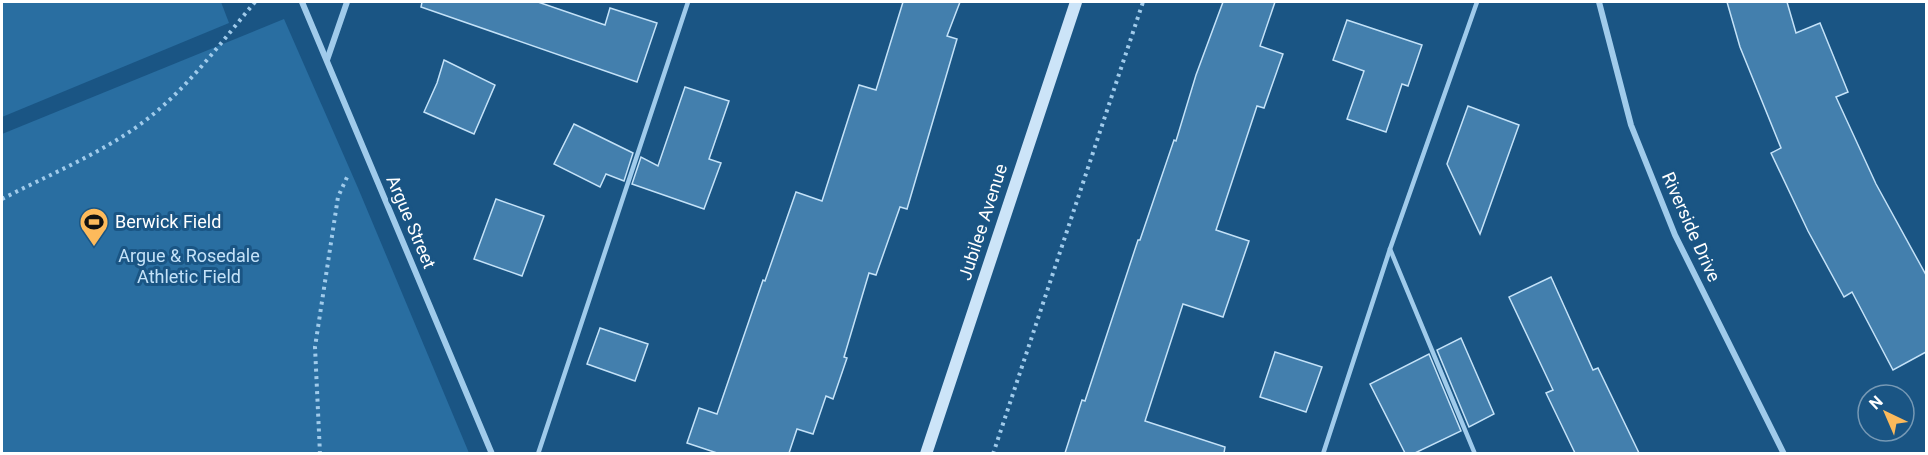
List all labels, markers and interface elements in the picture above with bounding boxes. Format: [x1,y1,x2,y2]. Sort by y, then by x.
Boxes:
street label: Jubilee Avenue [954,161,1011,283]
street label: Riverside Drive [1658,169,1725,285]
street label: Argue Street [382,172,441,272]
sports icon: Berwick Field [78,206,110,248]
place label: Berwick Field [115,211,221,232]
park label: Argue & Rosedale Athletic Field [118,245,260,287]
north arrow [1856,383,1916,443]
text: N [1865,392,1887,413]

